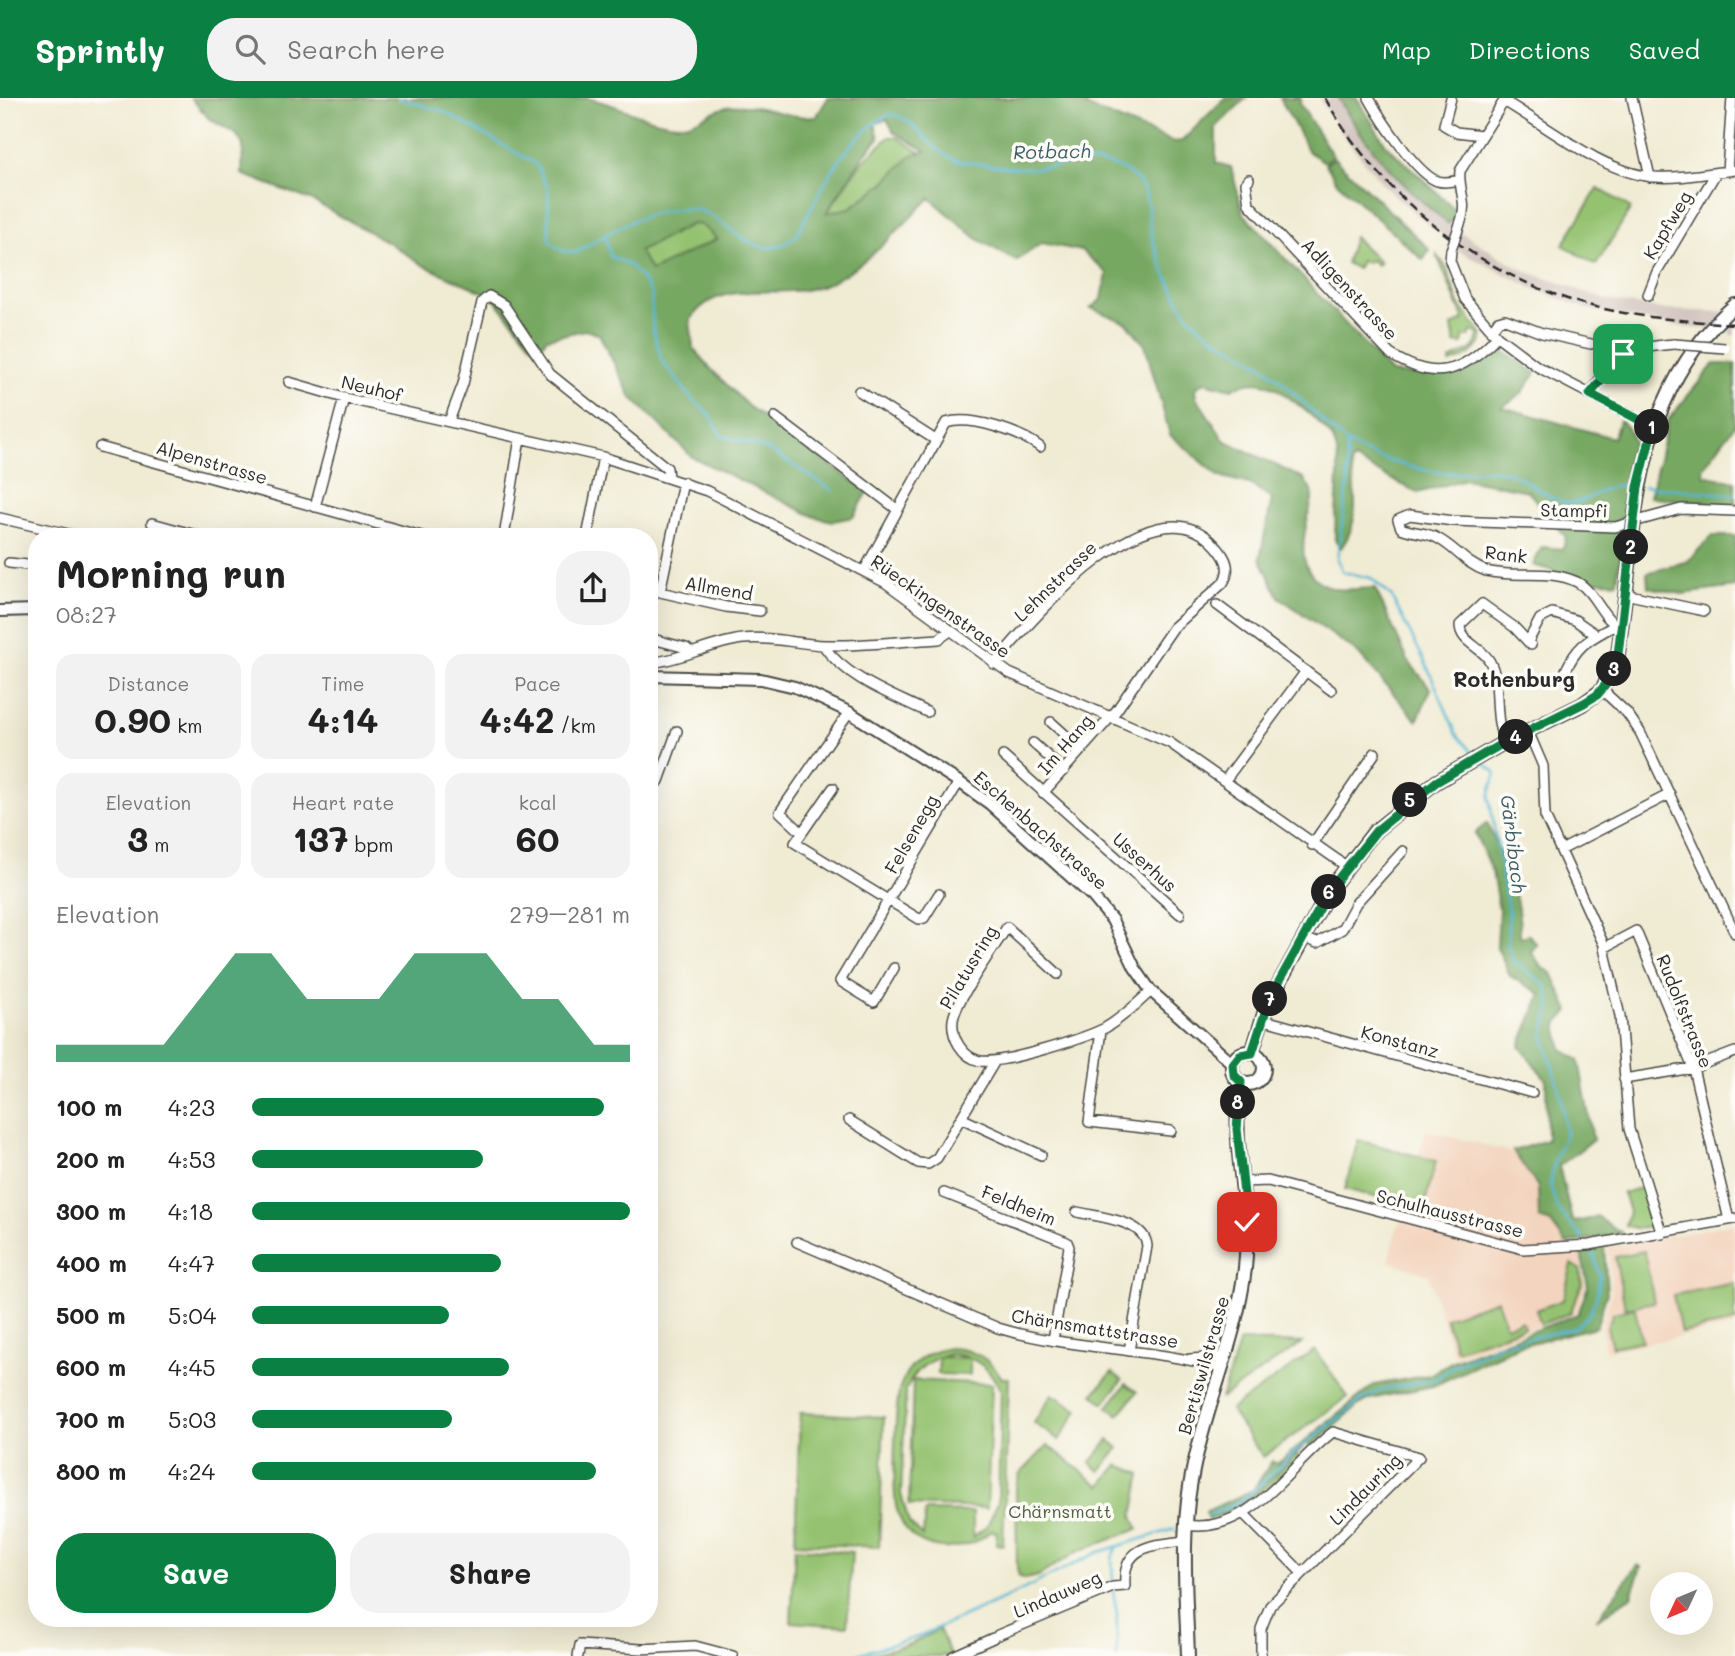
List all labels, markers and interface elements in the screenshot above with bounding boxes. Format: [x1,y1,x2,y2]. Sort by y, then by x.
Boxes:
search box [207,18,697,81]
text: Sprintly [35,28,165,71]
icon: search [231,30,269,68]
text: Search here [287,32,445,66]
text: Map [1382,34,1431,65]
text: Directions [1469,34,1591,65]
text: Saved [1629,34,1700,65]
water label: Rotbach [1013,138,1091,164]
street label: Kapfweg [1637,186,1697,264]
street label: Adligenstrasse [1297,233,1403,345]
pin [1593,324,1653,384]
icon: arrive [1604,335,1642,373]
street label: Neuhof [339,369,406,407]
pin: 1 [1634,410,1670,444]
text: 1 [1647,414,1656,439]
street label: Alpenstrasse [154,435,270,489]
street label: Stampfi [1540,497,1608,523]
pin: 2 [1614,530,1648,564]
text: 2 [1625,534,1636,559]
street label: Lehnstrasse [1008,535,1102,627]
street label: Rank [1484,540,1528,568]
text: Morning run [56,548,286,598]
street label: Rüeckingenstrasse [866,549,1016,663]
button: share [556,551,630,625]
street label: Allmend [683,570,755,606]
text: 08:27 [56,599,117,629]
pin: 3 [1596,652,1632,686]
text: 3 [1608,656,1619,681]
district label: Rothenburg [1453,665,1575,692]
text: Distance [107,671,189,696]
text: Time [321,671,365,696]
text: Pace [514,671,561,696]
text: 0.90 [94,696,171,742]
text: 4:14 [308,696,378,742]
text: 4:42 [479,696,555,742]
street label: Im Hang [1032,709,1098,779]
text: km [171,713,202,738]
text: /km [555,713,596,738]
pin: 4 [1498,720,1534,754]
text: 4 [1509,724,1522,749]
street label: Eschenbachstrasse [969,765,1113,895]
pin: 5 [1392,782,1428,818]
text: 5 [1404,787,1415,812]
text: Elevation [106,790,191,815]
text: Heart rate [292,790,394,815]
text: kcal [519,790,557,815]
street label: Felsenegg [879,790,943,878]
water label: Gärbibach [1496,793,1532,895]
text: 3 [127,815,148,861]
text: 137 [292,815,348,861]
text: 60 [516,815,560,861]
street label: Usserhus [1108,827,1182,897]
text: m [148,832,169,857]
text: bpm [348,832,394,857]
pin: 6 [1312,874,1346,910]
text: 6 [1323,879,1334,904]
text: Elevation [56,899,159,929]
text: 279–281 m [509,899,630,929]
street label: Pilatusring [934,921,1002,1013]
street label: Rudolfstrasse [1651,951,1719,1071]
pin: 7 [1252,982,1288,1016]
text: 7 [1264,986,1275,1011]
street label: Konstanz [1359,1019,1441,1063]
pin: 8 [1220,1084,1256,1119]
text: 8 [1232,1089,1243,1114]
text: 100 m [56,1092,122,1122]
text: 4:23 [168,1092,215,1122]
text: 200 m [56,1144,125,1174]
text: 4:53 [168,1144,216,1174]
street label: Feldheim [978,1179,1060,1231]
street label: Schulhausstrasse [1374,1183,1526,1243]
pin [1217,1192,1277,1252]
text: 300 m [56,1196,126,1226]
text: 4:18 [168,1196,213,1226]
icon: check [1228,1203,1266,1241]
text: 400 m [56,1248,127,1278]
text: 4:47 [168,1248,215,1278]
street label: Bertiswilstrasse [1172,1293,1234,1437]
text: 500 m [56,1300,126,1330]
text: 5:04 [168,1300,216,1330]
street label: Chärnsmattstrasse [1010,1303,1180,1353]
text: 600 m [56,1352,126,1382]
text: 4:45 [168,1352,216,1382]
text: 700 m [56,1404,125,1434]
text: 5:03 [168,1404,216,1434]
street label: Lindauring [1324,1448,1406,1530]
text: 800 m [56,1456,126,1486]
text: 4:24 [168,1456,215,1486]
park label: Chärnsmatt [1008,1499,1112,1523]
button: Save [56,1533,336,1613]
button: Share [350,1533,630,1613]
street label: Lindauweg [1010,1565,1104,1623]
north arrow [1650,1572,1713,1634]
map controls [1650,1572,1713,1635]

